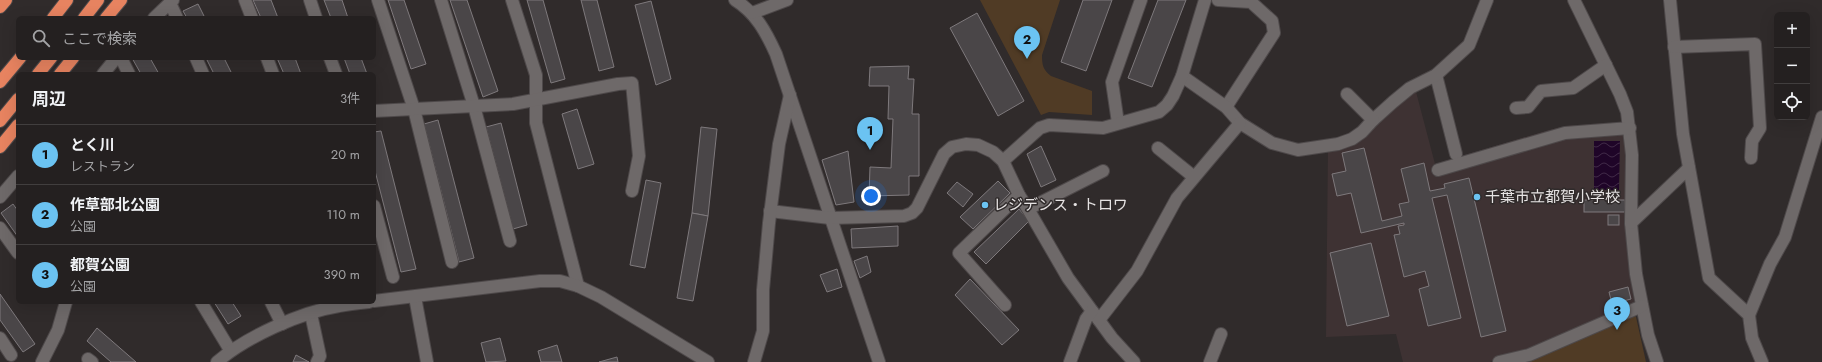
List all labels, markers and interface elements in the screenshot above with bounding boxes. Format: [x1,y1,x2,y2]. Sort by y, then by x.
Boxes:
map controls [1774,12,1810,120]
button: + [1774,12,1810,48]
search box [16,16,376,60]
pin: 2 [1014,26,1040,59]
icon: search [30,27,52,49]
text: ここで検索 [62,28,137,50]
button: − [1774,48,1810,84]
button: locate [1774,84,1810,120]
text: 周辺 [32,87,66,111]
text: 3件 [340,89,360,108]
pin: 1 [857,117,883,150]
text: とく川 [70,134,115,156]
text: 1 [42,145,48,164]
text: 20 m [331,145,360,164]
text: レストラン [70,157,135,176]
your location [861,186,881,206]
place label: 千葉市立都賀小学校 [1485,186,1620,208]
marker: 千葉市立都賀小学校 [1472,192,1482,202]
text: 作草部北公園 [70,194,160,216]
place label: レジデンス・トロワ [993,194,1128,216]
marker: レジデンス・トロワ [980,200,990,210]
text: 2 [41,205,49,224]
text: 110 m [326,205,360,224]
text: 公園 [70,217,96,236]
text: 都賀公園 [70,254,130,276]
text: 3 [41,265,49,284]
text: 390 m [324,265,360,284]
text: 公園 [70,277,96,296]
pin: 3 [1604,297,1630,330]

